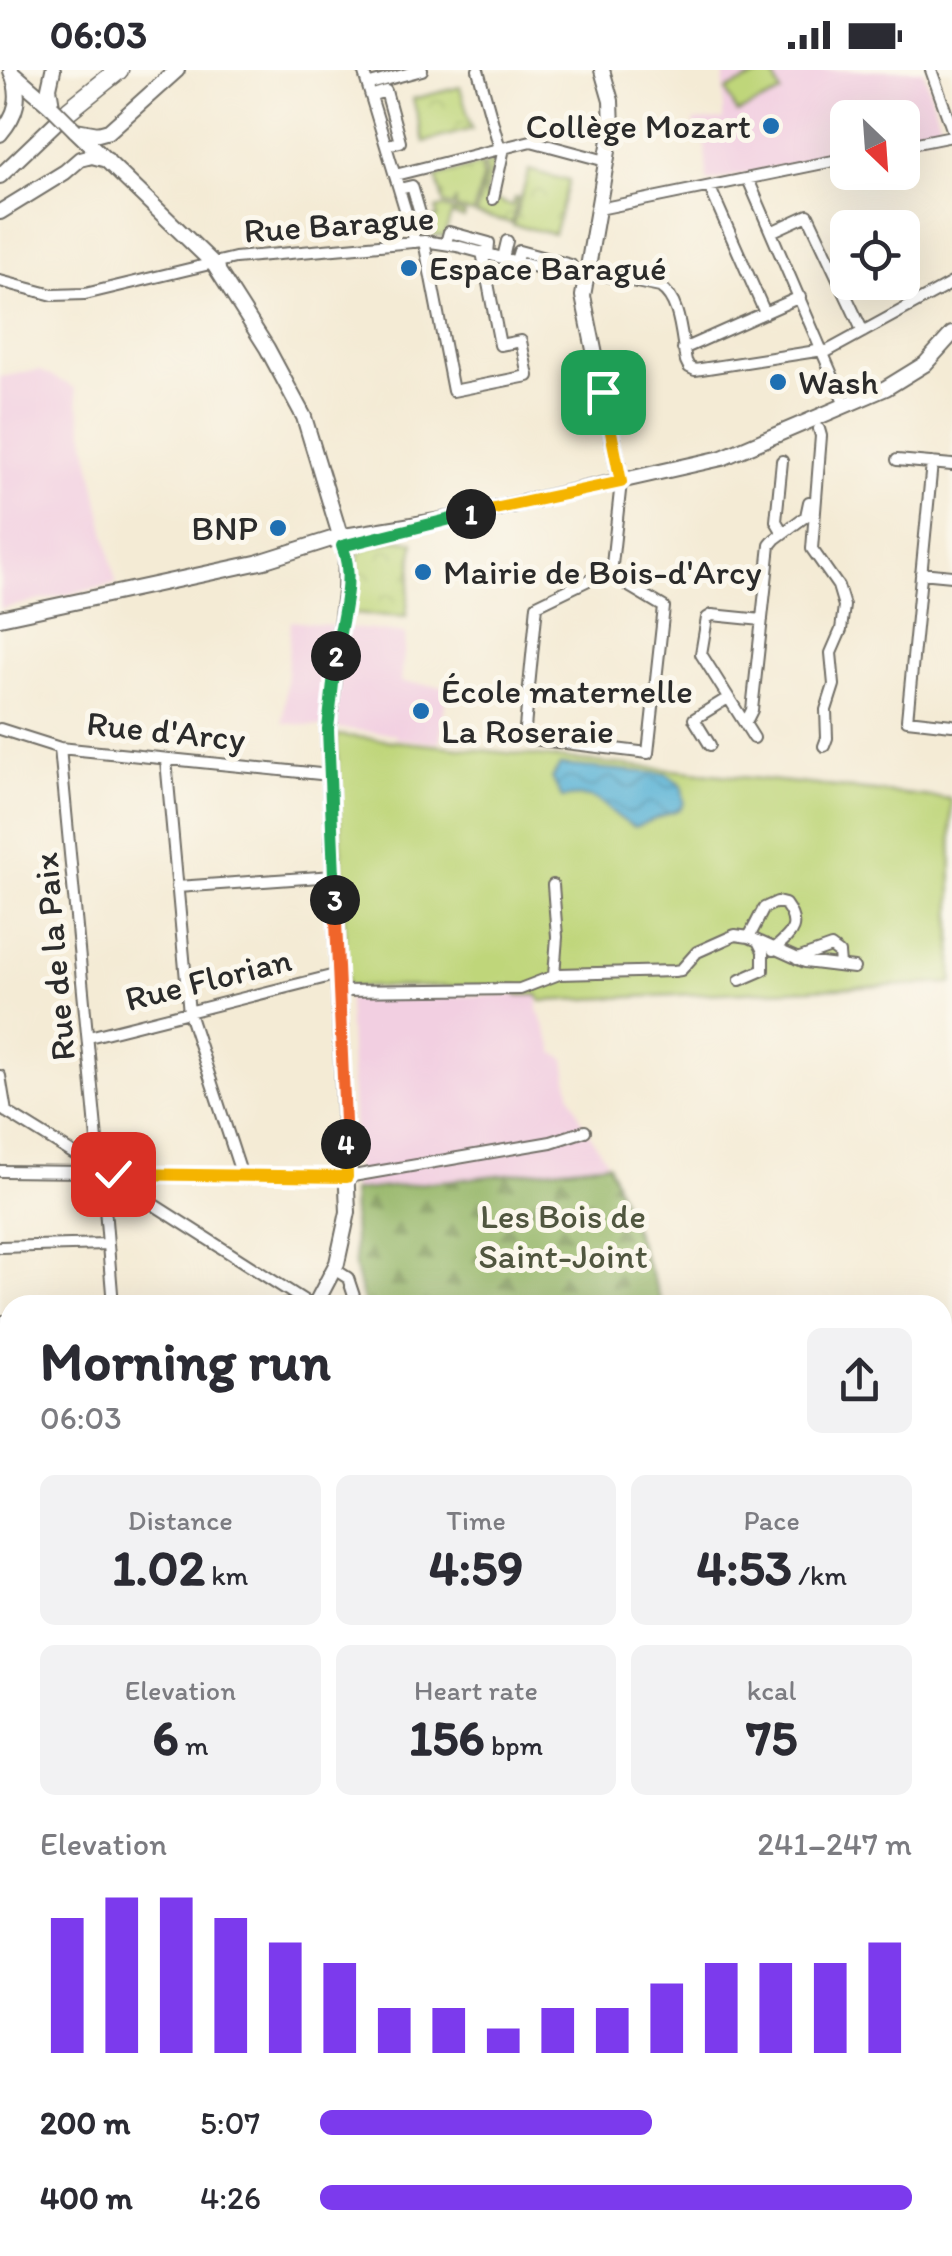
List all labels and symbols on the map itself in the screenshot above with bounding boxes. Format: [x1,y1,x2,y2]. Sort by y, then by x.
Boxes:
north arrow [830,100,920,190]
place label: Collège Mozart [525,105,751,147]
marker: Collège Mozart [760,115,782,137]
street label: Rue Barague [242,196,436,252]
place label: Espace Baragué [429,247,667,289]
marker: Espace Baragué [398,257,420,279]
pin [561,350,646,435]
place label: Wash [798,361,878,403]
marker: Wash [767,371,789,393]
pin: 1 [446,489,496,539]
place label: BNP [191,507,258,549]
marker: BNP [267,517,289,539]
place label: Mairie de Bois-d'Arcy [443,551,762,593]
marker: Mairie de Bois-d'Arcy [412,561,434,583]
pin: 2 [311,631,361,681]
place label: École maternelle La Roseraie [441,670,693,752]
marker: École maternelle La Roseraie [410,700,432,722]
street label: Rue d'Arcy [85,702,247,760]
street label: Rue de la Paix [24,851,84,1063]
pin: 3 [310,875,360,925]
street label: Rue Florian [120,938,296,1020]
pin: 4 [321,1119,371,1169]
pin [71,1132,156,1217]
park label: Les Bois de Saint-Joint [478,1195,648,1277]

